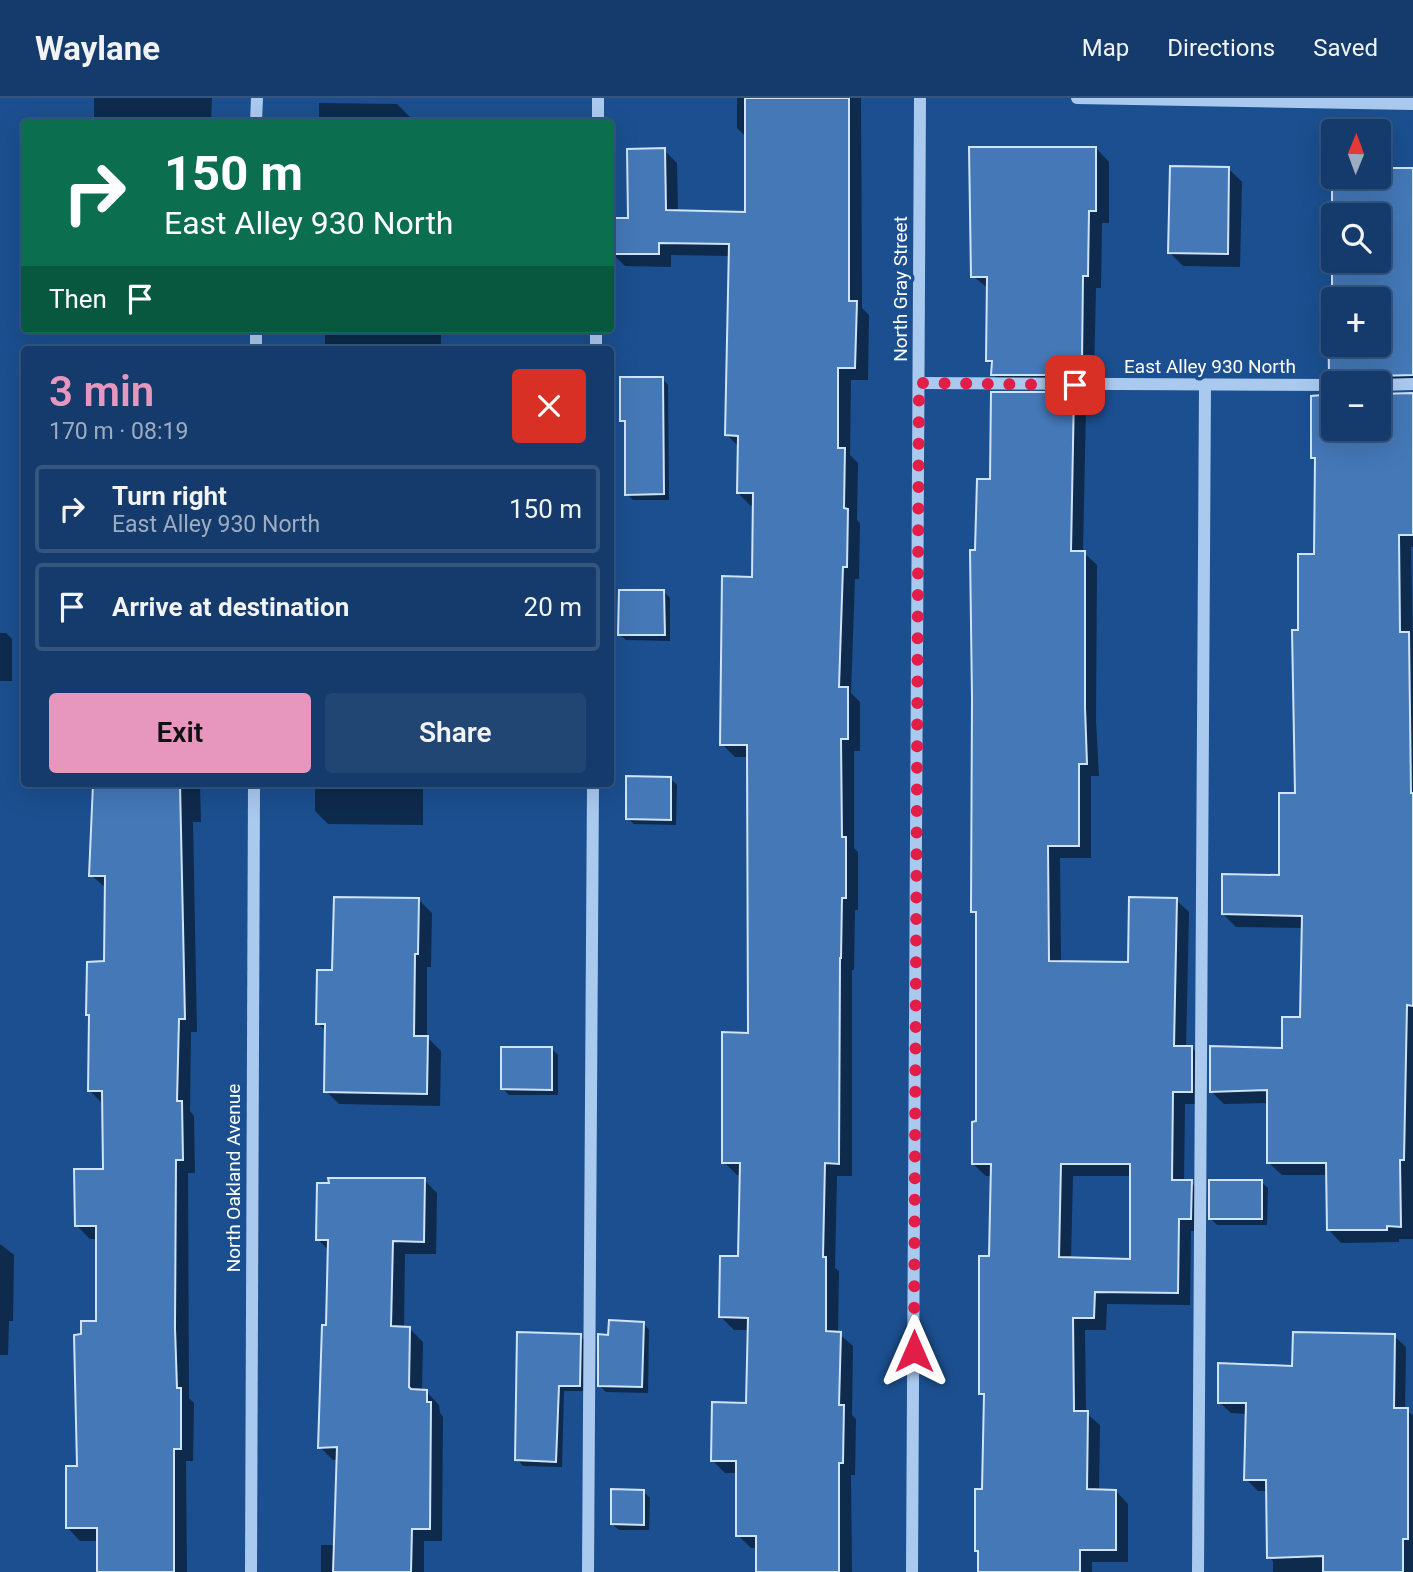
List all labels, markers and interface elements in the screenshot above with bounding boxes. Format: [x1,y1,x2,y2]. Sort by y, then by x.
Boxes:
text: Waylane [35,29,160,68]
text: Map [1082,34,1129,62]
text: Directions [1167,34,1275,62]
text: Saved [1313,34,1378,62]
north arrow [1321,119,1391,189]
map controls [1321,119,1391,441]
text: 150 m [164,145,303,202]
icon: right [49,147,140,238]
button: search [1321,203,1391,273]
text: East Alley 930 North [164,204,453,242]
street label: North Gray Street [889,216,912,362]
icon: arrive [121,280,159,318]
text: Then [49,284,107,314]
button: + [1321,287,1391,357]
pin [1045,355,1105,415]
street label: East Alley 930 North [1124,355,1296,378]
icon: arrive [1056,366,1094,404]
text: 3 min [49,367,154,416]
button: close [512,369,586,443]
button: − [1321,371,1391,441]
text: 170 m · 08:19 [49,418,188,445]
text: Turn right [112,481,227,511]
icon: right [53,490,91,528]
text: 150 m [509,494,582,524]
text: East Alley 930 North [112,511,320,538]
icon: arrive [53,588,91,626]
text: Arrive at destination [112,592,349,622]
text: 20 m [524,592,582,622]
button: Exit [49,693,311,773]
button: Share [325,693,586,773]
street label: North Oakland Avenue [222,1084,245,1272]
position arrow [877,1314,951,1388]

